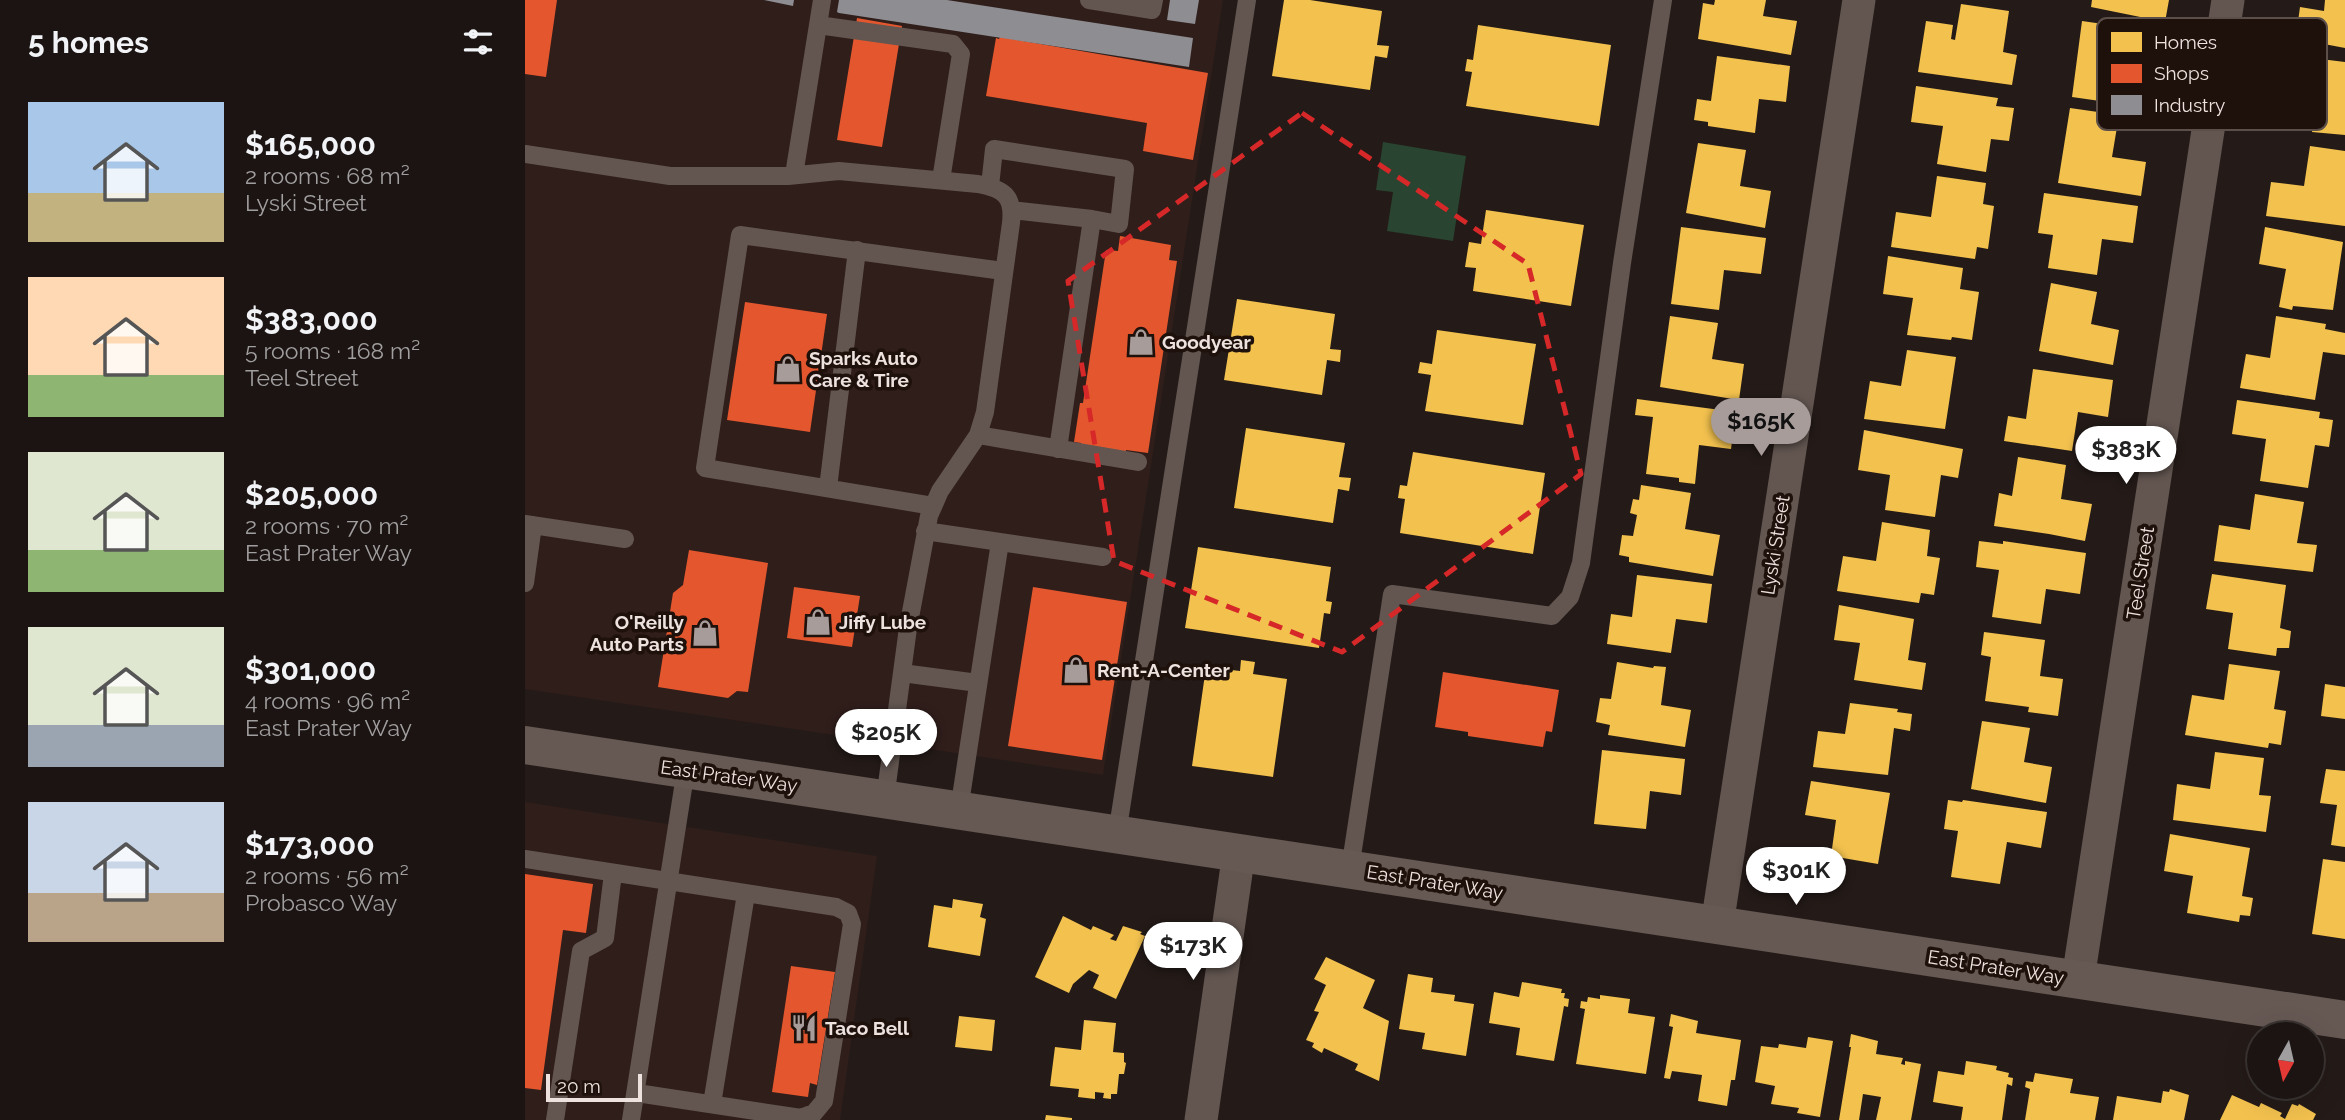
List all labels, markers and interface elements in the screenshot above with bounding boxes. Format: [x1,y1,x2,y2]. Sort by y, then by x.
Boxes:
legend [2097,18,2327,130]
icon: filters [459,23,497,61]
text: 5 homes [28,25,149,60]
text: Homes [2154,31,2217,53]
text: Shops [2154,62,2209,84]
text: Industry [2154,94,2225,116]
text: $165,000 [245,127,376,162]
icon: home [84,130,168,214]
text: 2 rooms · 68 m² [245,162,410,189]
text: Lyski Street [245,189,367,216]
text: $383,000 [245,302,378,337]
icon: home [84,305,168,389]
shop icon: Goodyear [1126,327,1156,357]
place label: Goodyear [1162,331,1251,353]
text: 5 rooms · 168 m² [245,337,420,364]
place label: Sparks Auto Care & Tire [809,347,918,391]
shop icon: Sparks Auto Care & Tire [773,354,803,384]
text: Teel Street [245,364,359,391]
pin: $165K [1712,398,1810,458]
text: $165K [1727,407,1795,434]
pin: $383K [2077,426,2175,486]
text: $383K [2091,435,2161,462]
text: $205,000 [245,477,378,512]
icon: home [84,480,168,564]
street label: Lyski Street [1756,493,1794,596]
text: 2 rooms · 70 m² [245,512,408,539]
street label: Teel Street [2122,524,2158,621]
text: East Prater Way [245,539,412,566]
shop icon: Jiffy Lube [803,607,833,637]
place label: O'Reilly Auto Parts [590,611,685,655]
place label: Jiffy Lube [839,611,926,633]
shop icon: O'Reilly Auto Parts [690,618,720,648]
text: $301,000 [245,652,376,687]
icon: home [84,655,168,739]
shop icon: Rent-A-Center [1061,655,1091,685]
place label: Rent-A-Center [1097,659,1230,681]
text: 4 rooms · 96 m² [245,687,410,714]
pin: $205K [837,710,935,769]
text: East Prater Way [245,714,412,741]
text: $205K [851,718,921,745]
street label: East Prater Way [659,756,799,796]
text: $173,000 [245,827,375,862]
icon: home [84,830,168,914]
pin: $301K [1747,848,1845,907]
text: $301K [1762,856,1830,883]
street label: East Prater Way [1365,860,1505,904]
text: 2 rooms · 56 m² [245,862,409,889]
text: Probasco Way [245,889,397,916]
pin: $173K [1144,922,1242,982]
text: $173K [1159,931,1227,958]
street label: East Prater Way [1926,945,2066,989]
restaurant icon: Taco Bell [789,1013,819,1043]
place label: Taco Bell [825,1017,910,1039]
north arrow [2247,1022,2324,1099]
map controls [2247,1022,2324,1099]
scale bar [546,1071,642,1103]
text: 20 m [557,1075,601,1097]

